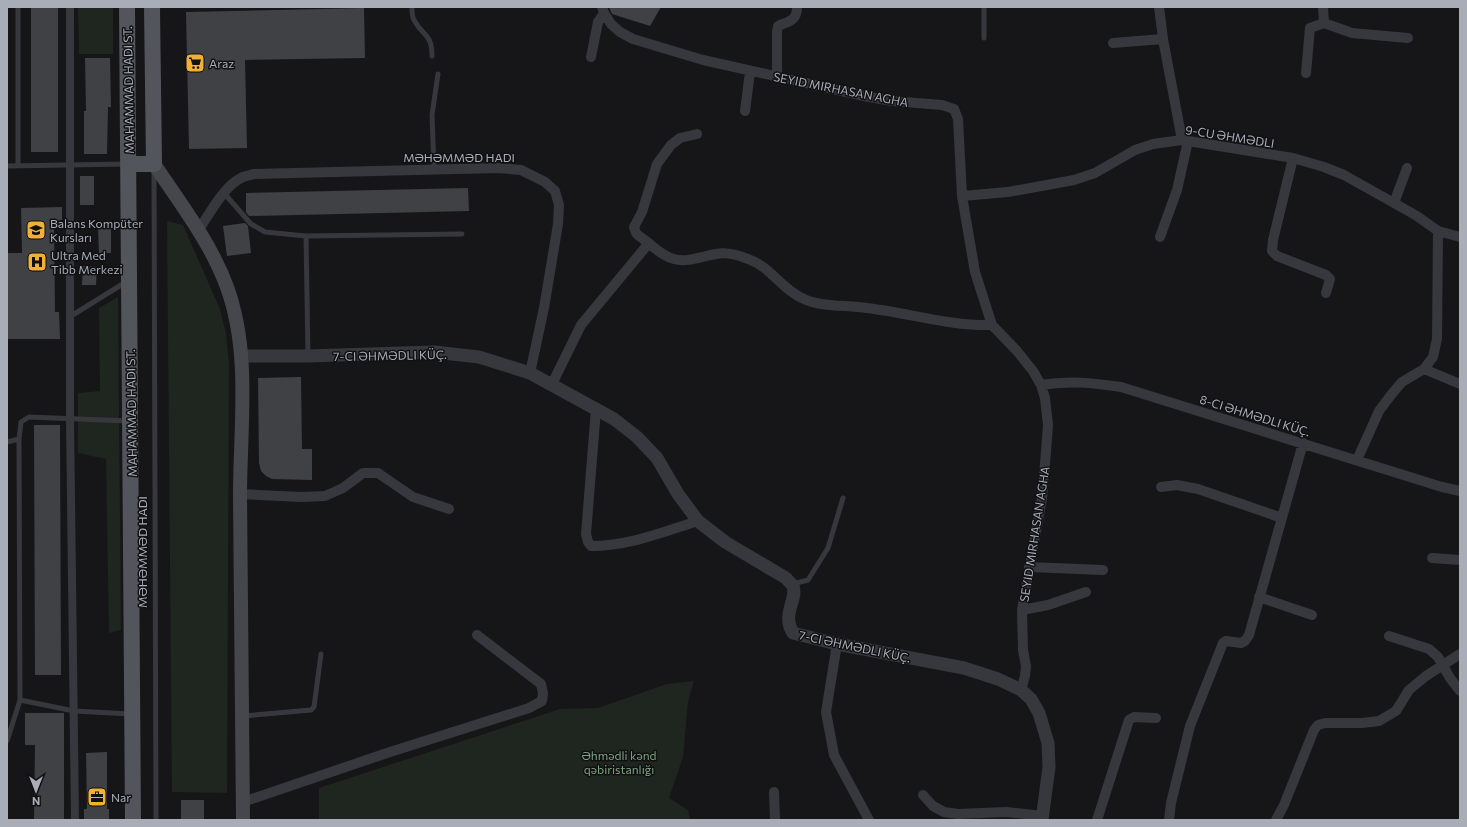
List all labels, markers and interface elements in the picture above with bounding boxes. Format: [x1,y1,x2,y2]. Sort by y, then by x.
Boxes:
street label: MAHAMMAD HADI ST. [120,26,136,154]
supermarket icon: Araz [184,52,206,74]
place label: Araz [209,56,234,70]
street label: SEYID MIRHASAN AGHA [772,69,910,109]
street label: 9-CU ƏHMƏDLI [1185,122,1275,150]
street label: MƏHƏMMƏD HADI [403,150,515,164]
place label: Balans Kompüter Kursları [50,216,143,244]
school or university icon: Balans Kompüter Kursları [25,219,47,241]
place label: Ultra Med Tibb Merkezi [51,248,122,276]
hospital icon: Ultra Med Tibb Merkezi [26,251,48,273]
street label: 7-CI ƏHMƏDLI KÜÇ. [333,347,447,363]
street label: MAHAMMAD HADI ST. [123,349,139,477]
street label: 8-CI ƏHMƏDLI KÜÇ. [1198,392,1312,438]
street label: SEYID MIRHASAN AGHA [1016,465,1052,603]
street label: MƏHƏMMƏD HADI [135,496,149,608]
street label: 7-CI ƏHMƏDLI KÜÇ. [798,627,912,665]
park label: Əhmədli kənd qəbiristanlığı [581,748,657,776]
north arrow [16,771,56,811]
office icon: Nar [86,786,108,808]
place label: Nar [111,790,131,804]
text: N [32,795,40,808]

